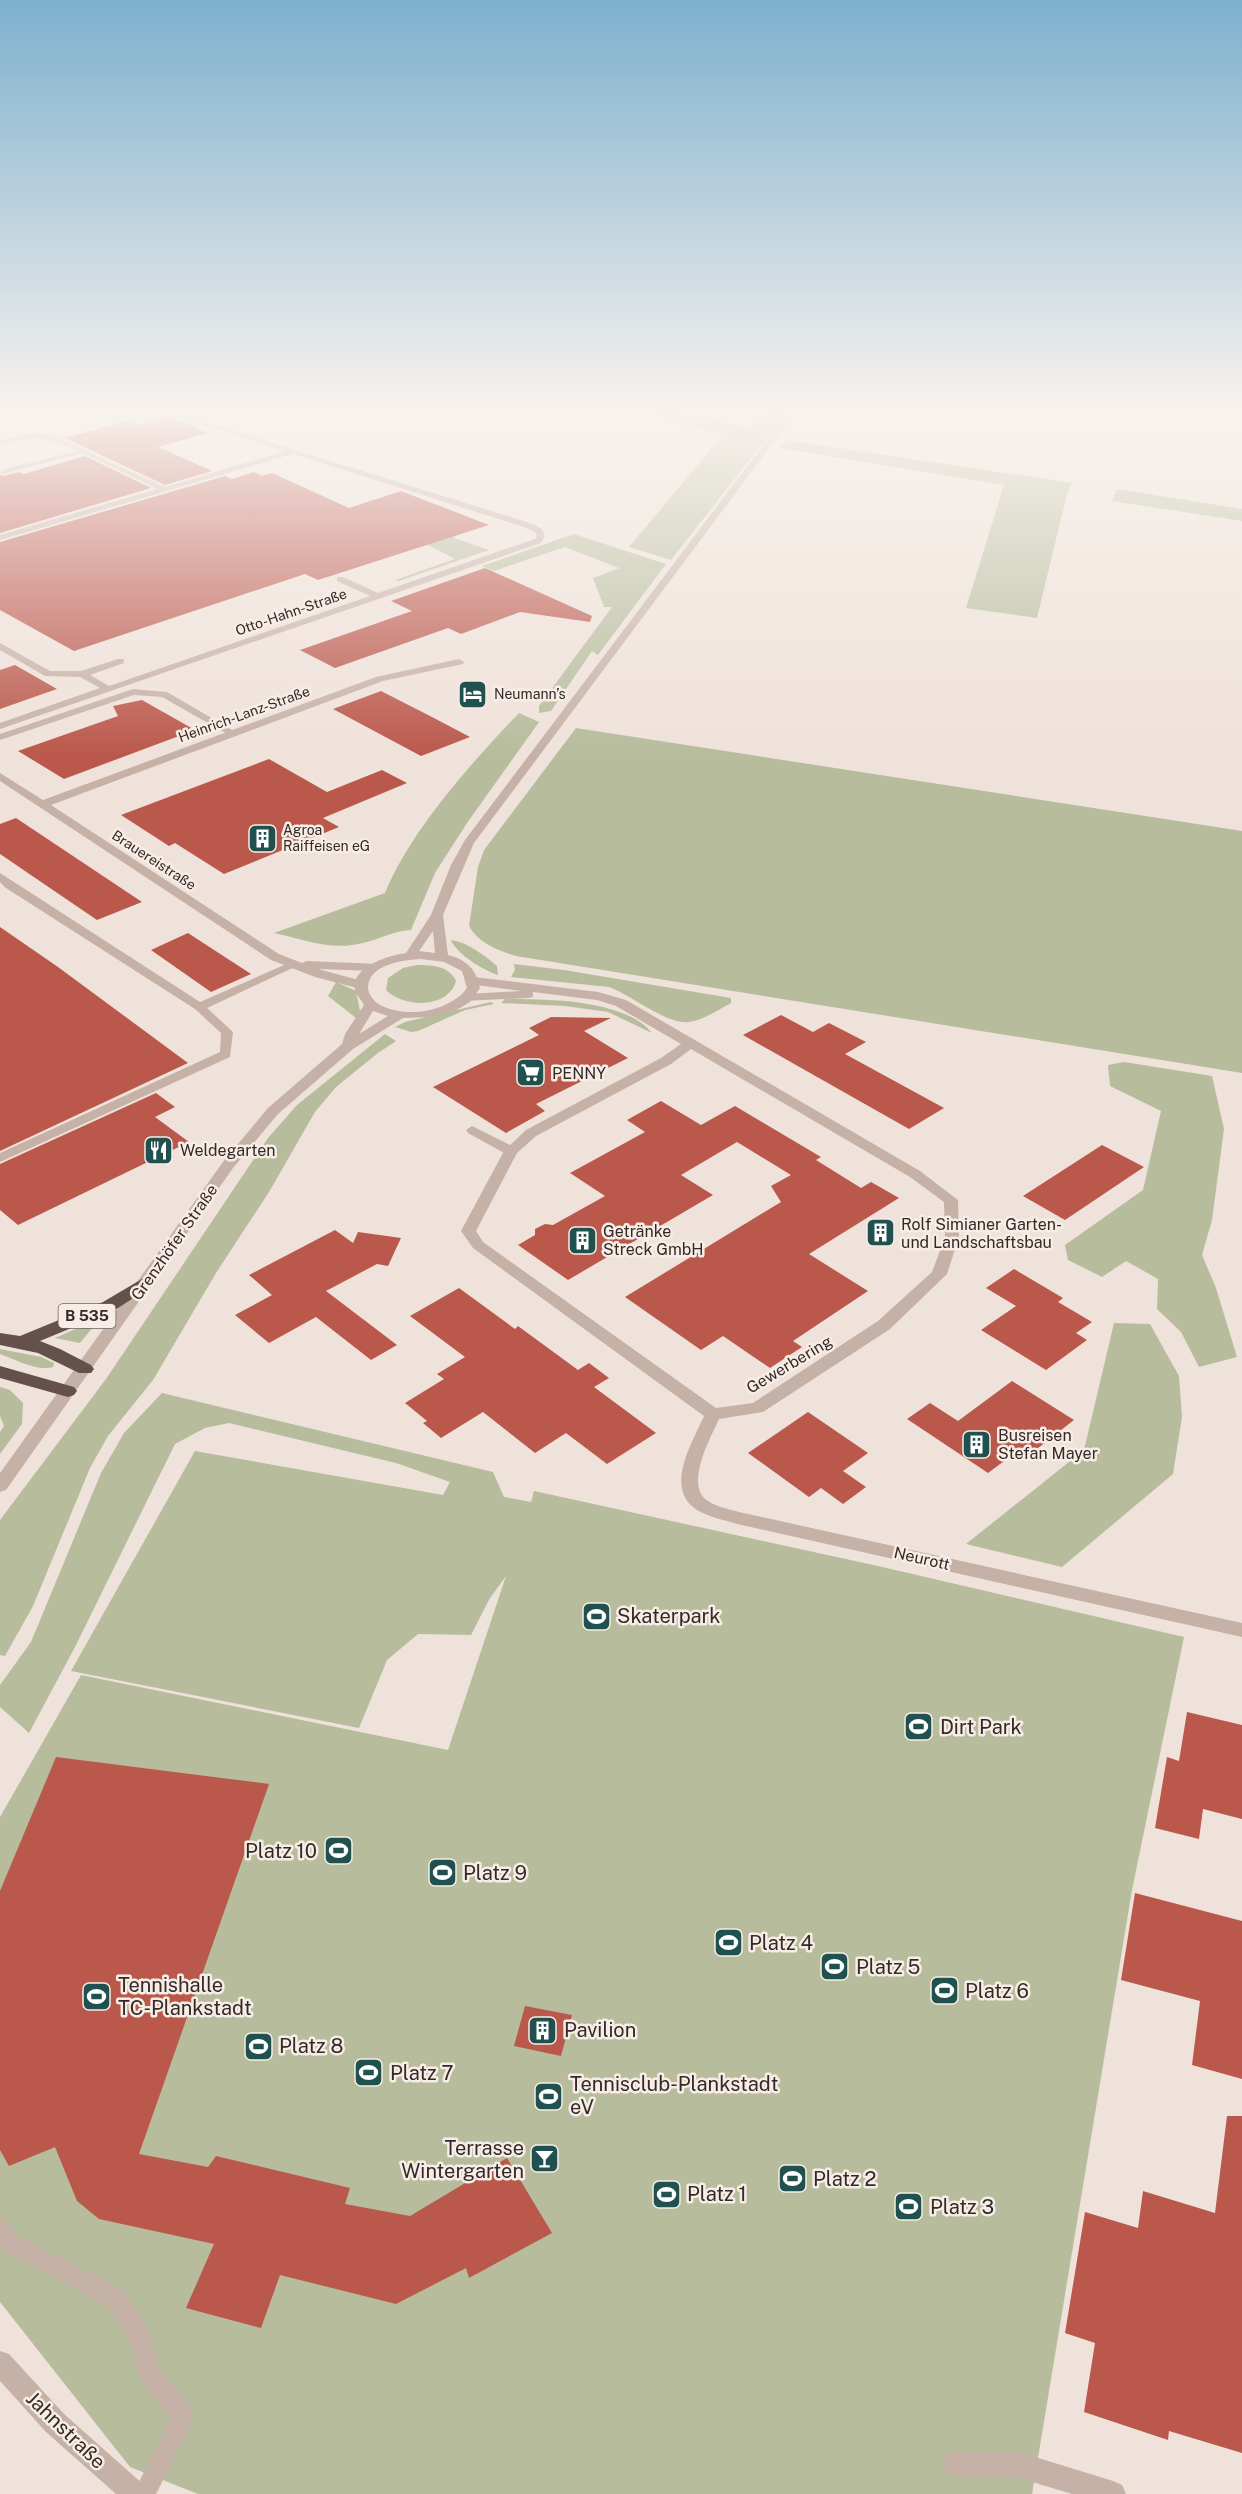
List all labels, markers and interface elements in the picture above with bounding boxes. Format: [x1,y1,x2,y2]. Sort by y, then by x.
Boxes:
street label: Otto-Hahn-Straße [233,585,349,639]
hotel icon: Neumann’s [457,678,489,710]
street label: Heinrich-Lanz-Straße [176,683,312,745]
place label: Neumann’s [494,686,566,702]
building icon: Agroa Raiffeisen eG [246,822,278,854]
place label: Agroa Raiffeisen eG [283,822,370,854]
street label: Brauereistraße [109,827,199,893]
supermarket icon: PENNY [515,1057,547,1089]
place label: PENNY [552,1064,606,1083]
restaurant icon: Weldegarten [143,1134,175,1166]
place label: Weldegarten [180,1141,276,1160]
street label: Grenzhöfer Straße [127,1181,222,1304]
place label: Rolf Simianer Garten- und Landschaftsbau [901,1215,1062,1252]
building icon: Rolf Simianer Garten- und Landschaftsbau [864,1217,896,1249]
place label: Getränke Streck GmbH [603,1222,704,1259]
building icon: Getränke Streck GmbH [566,1224,598,1256]
road number: B 535 [58,1304,116,1328]
street label: Gewerbering [743,1331,836,1397]
place label: Busreisen Stefan Mayer [998,1426,1098,1463]
building icon: Busreisen Stefan Mayer [961,1428,993,1460]
street label: Neurott [892,1543,952,1574]
sports icon: Skaterpark [580,1600,612,1632]
place label: Skaterpark [617,1604,721,1628]
sports icon: Dirt Park [903,1711,935,1743]
place label: Dirt Park [940,1715,1022,1739]
sports icon: Platz 10 [322,1835,354,1867]
place label: Platz 10 [245,1839,317,1863]
sports icon: Platz 9 [426,1857,458,1889]
place label: Platz 9 [463,1861,527,1885]
sports icon: Platz 4 [712,1927,744,1959]
place label: Platz 4 [749,1931,813,1955]
sports icon: Platz 5 [819,1951,851,1983]
place label: Platz 5 [856,1955,920,1979]
place label: Tennishalle TC-Plankstadt [118,1973,252,2020]
sports icon: Platz 6 [928,1975,960,2007]
place label: Platz 6 [965,1979,1029,2003]
sports icon: Tennishalle TC-Plankstadt [81,1981,113,2013]
building icon: Pavilion [527,2014,559,2046]
place label: Pavilion [564,2018,636,2042]
sports icon: Platz 8 [242,2030,274,2062]
place label: Platz 8 [279,2034,343,2058]
sports icon: Platz 7 [353,2057,385,2089]
place label: Platz 7 [390,2061,454,2085]
place label: Tennisclub-Plankstadt eV [570,2072,779,2119]
sports icon: Tennisclub-Plankstadt eV [533,2080,565,2112]
place label: Terrasse Wintergarten [401,2136,524,2183]
bar icon: Terrasse Wintergarten [529,2143,561,2175]
sports icon: Platz 2 [776,2163,808,2195]
place label: Platz 2 [813,2167,876,2191]
sports icon: Platz 1 [650,2178,682,2210]
place label: Platz 1 [687,2182,747,2206]
sports icon: Platz 3 [893,2191,925,2223]
place label: Platz 3 [930,2195,994,2219]
street label: Jahnstraße [21,2386,111,2474]

